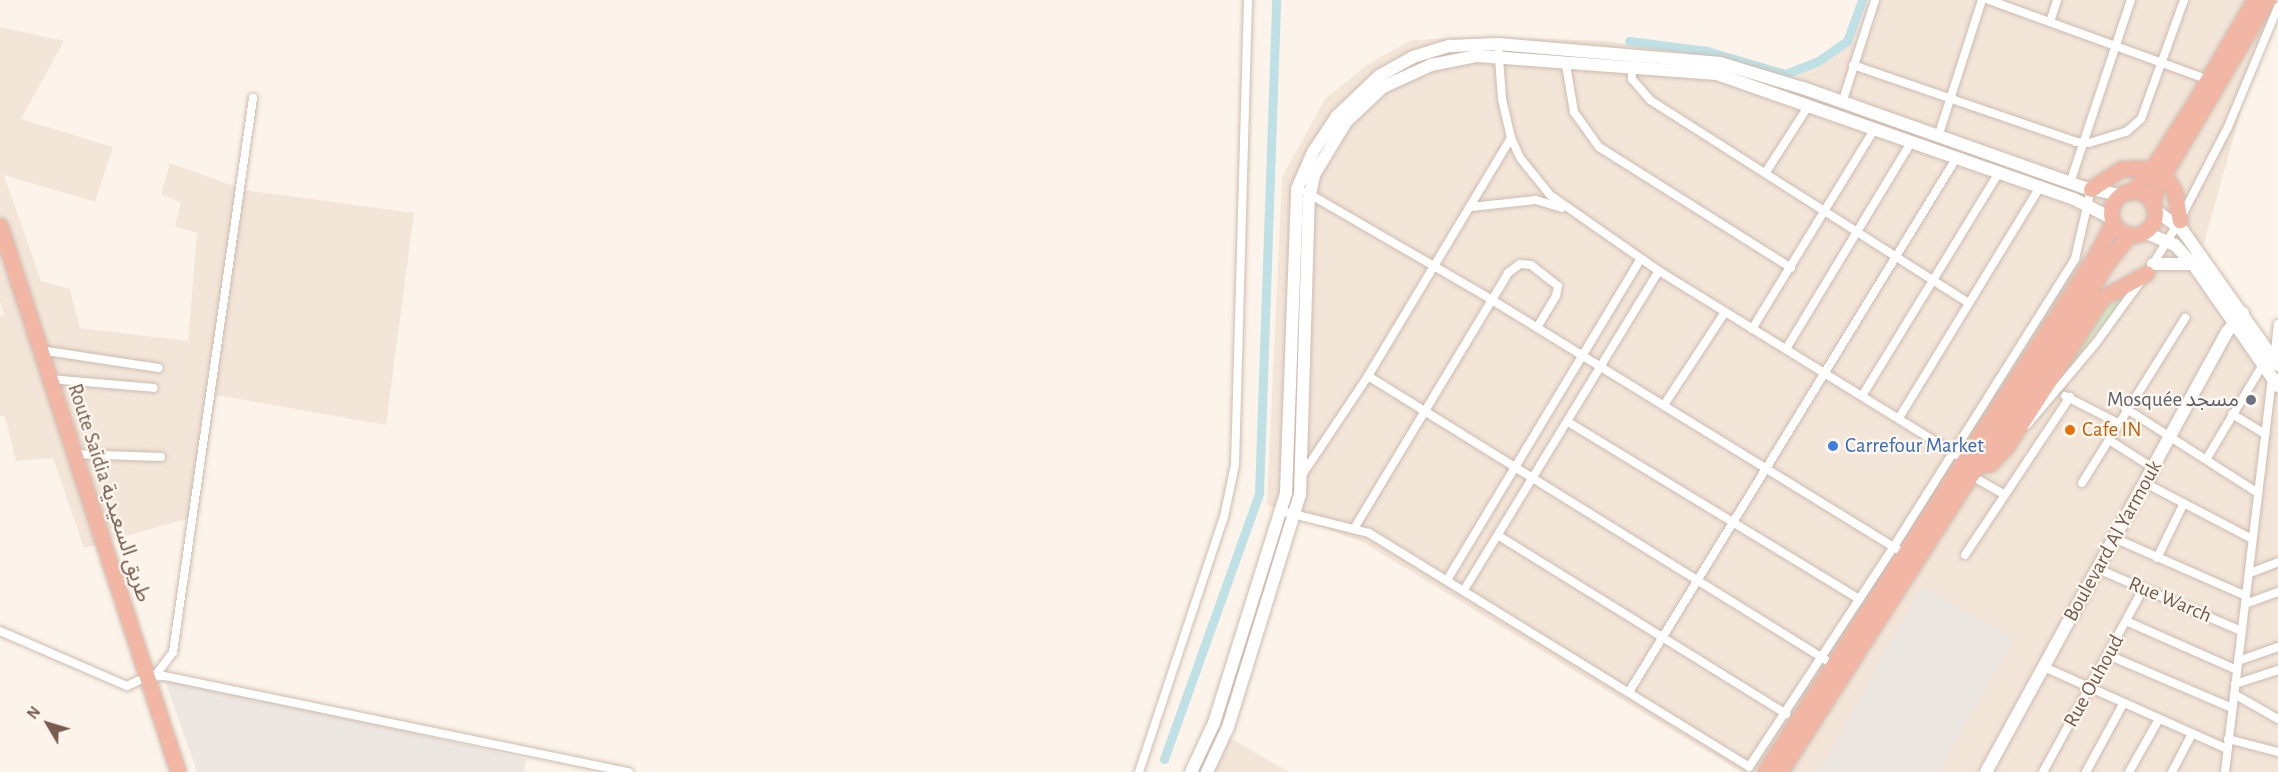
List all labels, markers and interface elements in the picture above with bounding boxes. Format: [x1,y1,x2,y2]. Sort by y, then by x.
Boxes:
street label: Route Saïdia طريق السعيدية [62,381,156,605]
place label: Mosquée مسجد [2107,387,2239,413]
marker: Mosquée مسجد [2244,393,2258,407]
place label: Cafe IN [2082,417,2142,443]
marker: Cafe IN [2063,423,2077,437]
place label: Carrefour Market [1845,433,1984,459]
marker: Carrefour Market [1826,439,1840,453]
street label: Boulevard Al Yarmouk [2058,456,2168,626]
street label: Rue Warch [2125,571,2215,629]
street label: Rue Ouhoud [2058,630,2130,732]
north arrow [18,694,78,754]
text: N [24,704,44,722]

